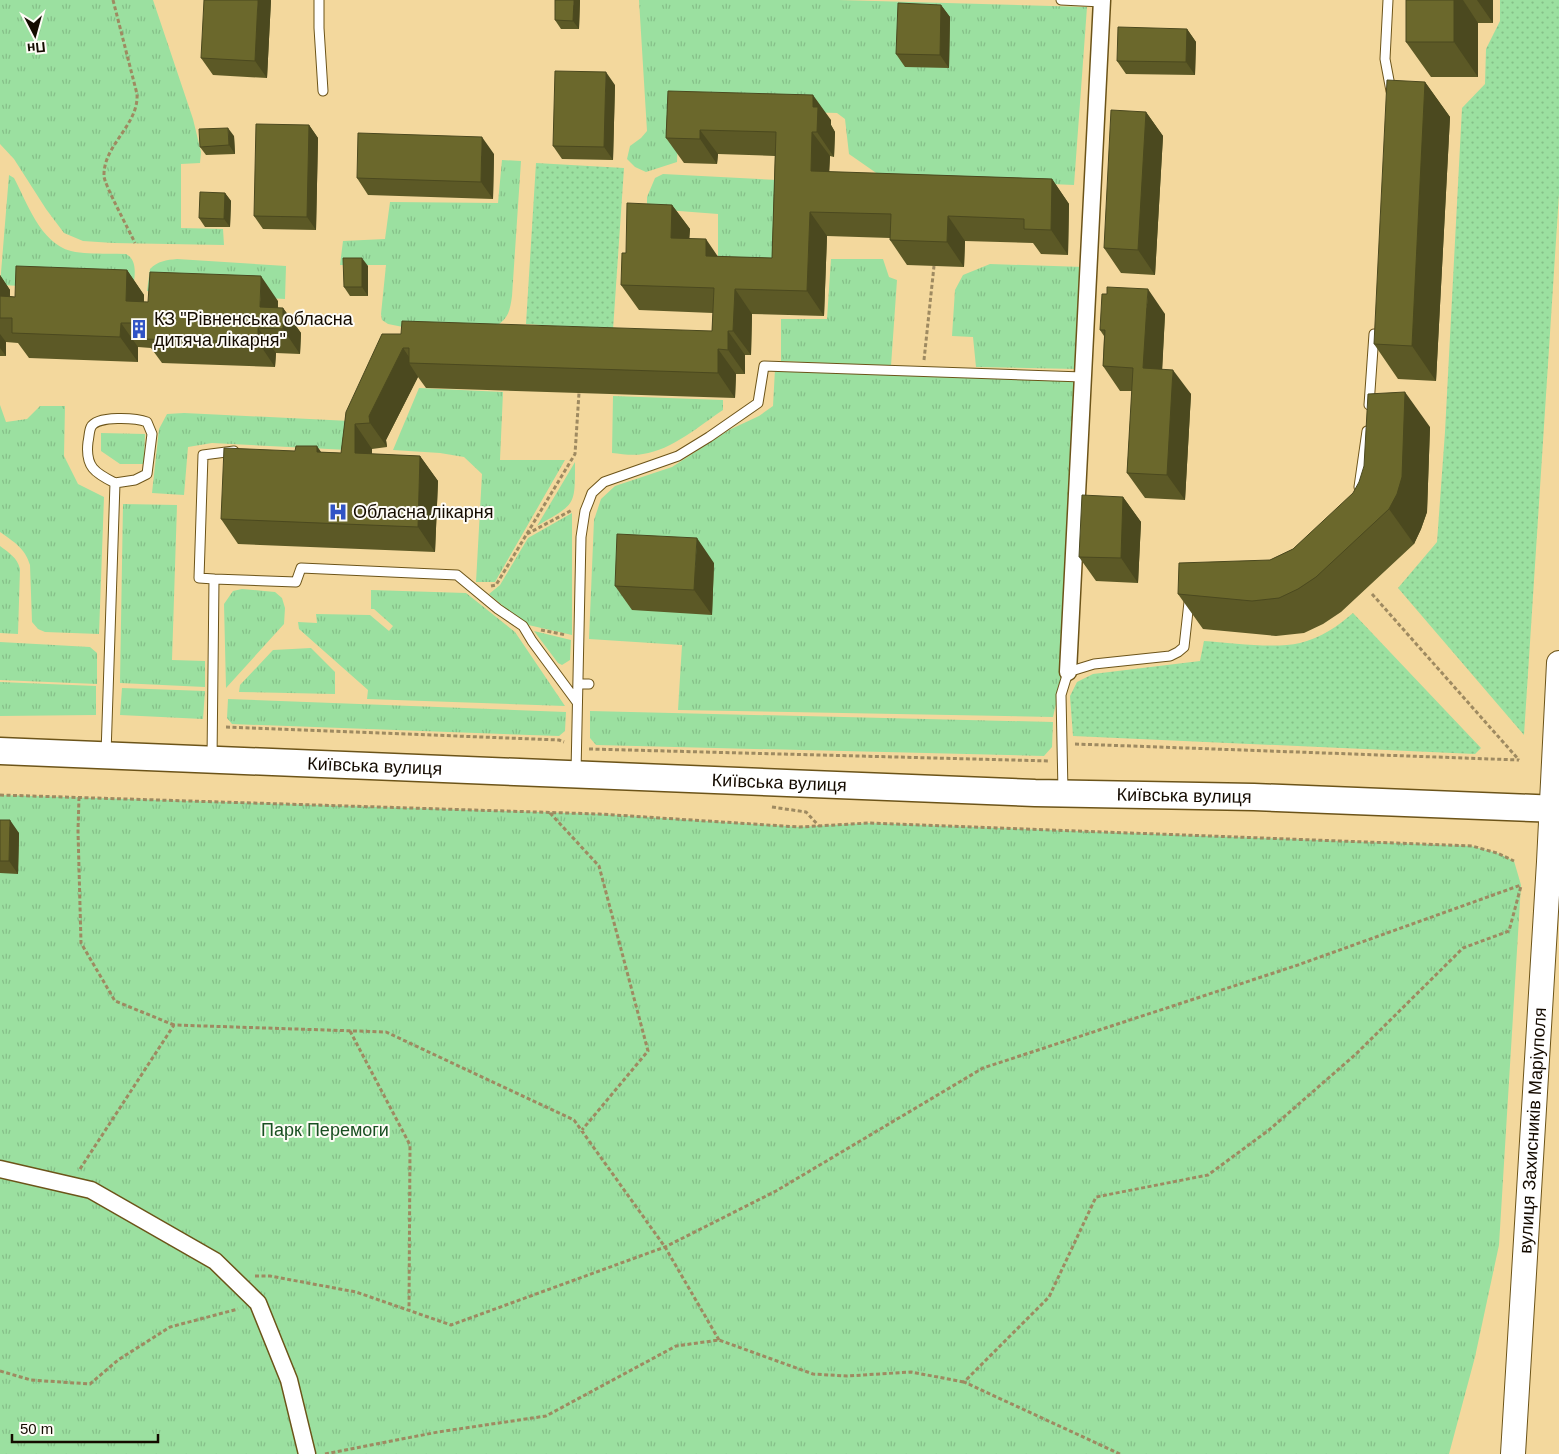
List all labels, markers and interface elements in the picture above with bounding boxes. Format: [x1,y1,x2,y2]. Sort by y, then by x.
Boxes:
north arrow [10,10,60,60]
text: Пн [26,39,46,57]
place label: КЗ "Рівненська обласна дитяча лікарня" [154,309,354,350]
building icon: КЗ "Рівненська обласна дитяча лікарня" [128,318,150,340]
hospital icon: Обласна лікарня [327,501,349,523]
place label: Обласна лікарня [353,502,493,522]
street label: Київська вулиця [307,753,443,779]
street label: Київська вулиця [711,770,847,795]
street label: Київська вулиця [1116,784,1252,807]
street label: вулиця Захисників Маріуполя [1515,1007,1550,1254]
park label: Парк Перемоги [261,1120,389,1140]
scale bar [12,1412,159,1444]
text: 50 m [20,1420,53,1437]

